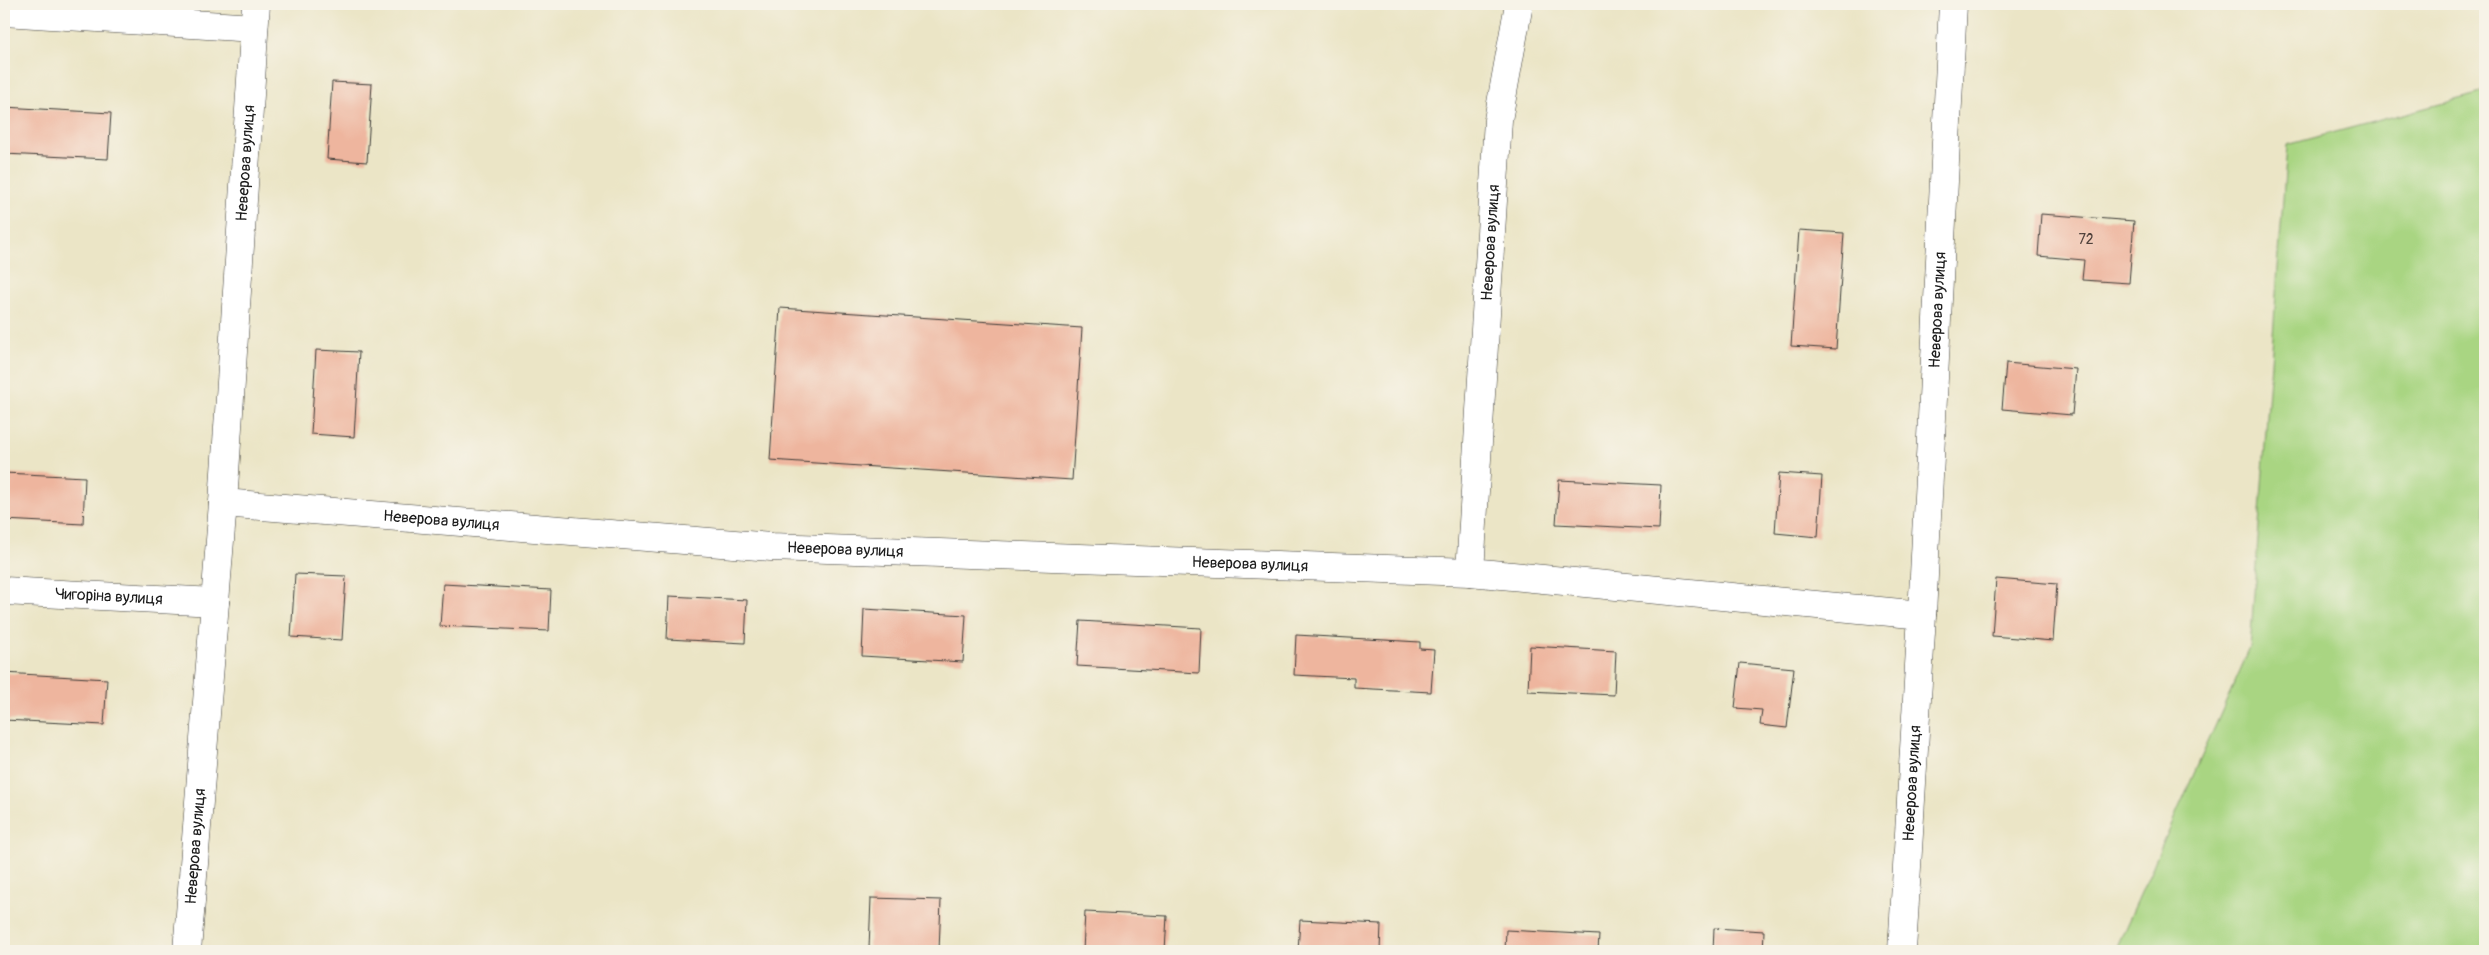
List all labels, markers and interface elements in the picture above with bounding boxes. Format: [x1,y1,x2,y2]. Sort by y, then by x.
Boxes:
street label: Неверова вулиця [232,104,259,222]
street label: Неверова вулиця [1477,184,1504,301]
house number: 72 [2078,231,2094,248]
street label: Неверова вулиця [1925,251,1950,369]
street label: Неверова вулиця [382,506,500,535]
street label: Неверова вулиця [787,538,904,562]
street label: Неверова вулиця [1191,552,1309,576]
street label: Чигоріна вулиця [54,584,163,609]
street label: Неверова вулиця [1899,725,1925,842]
street label: Неверова вулиця [181,787,210,905]

